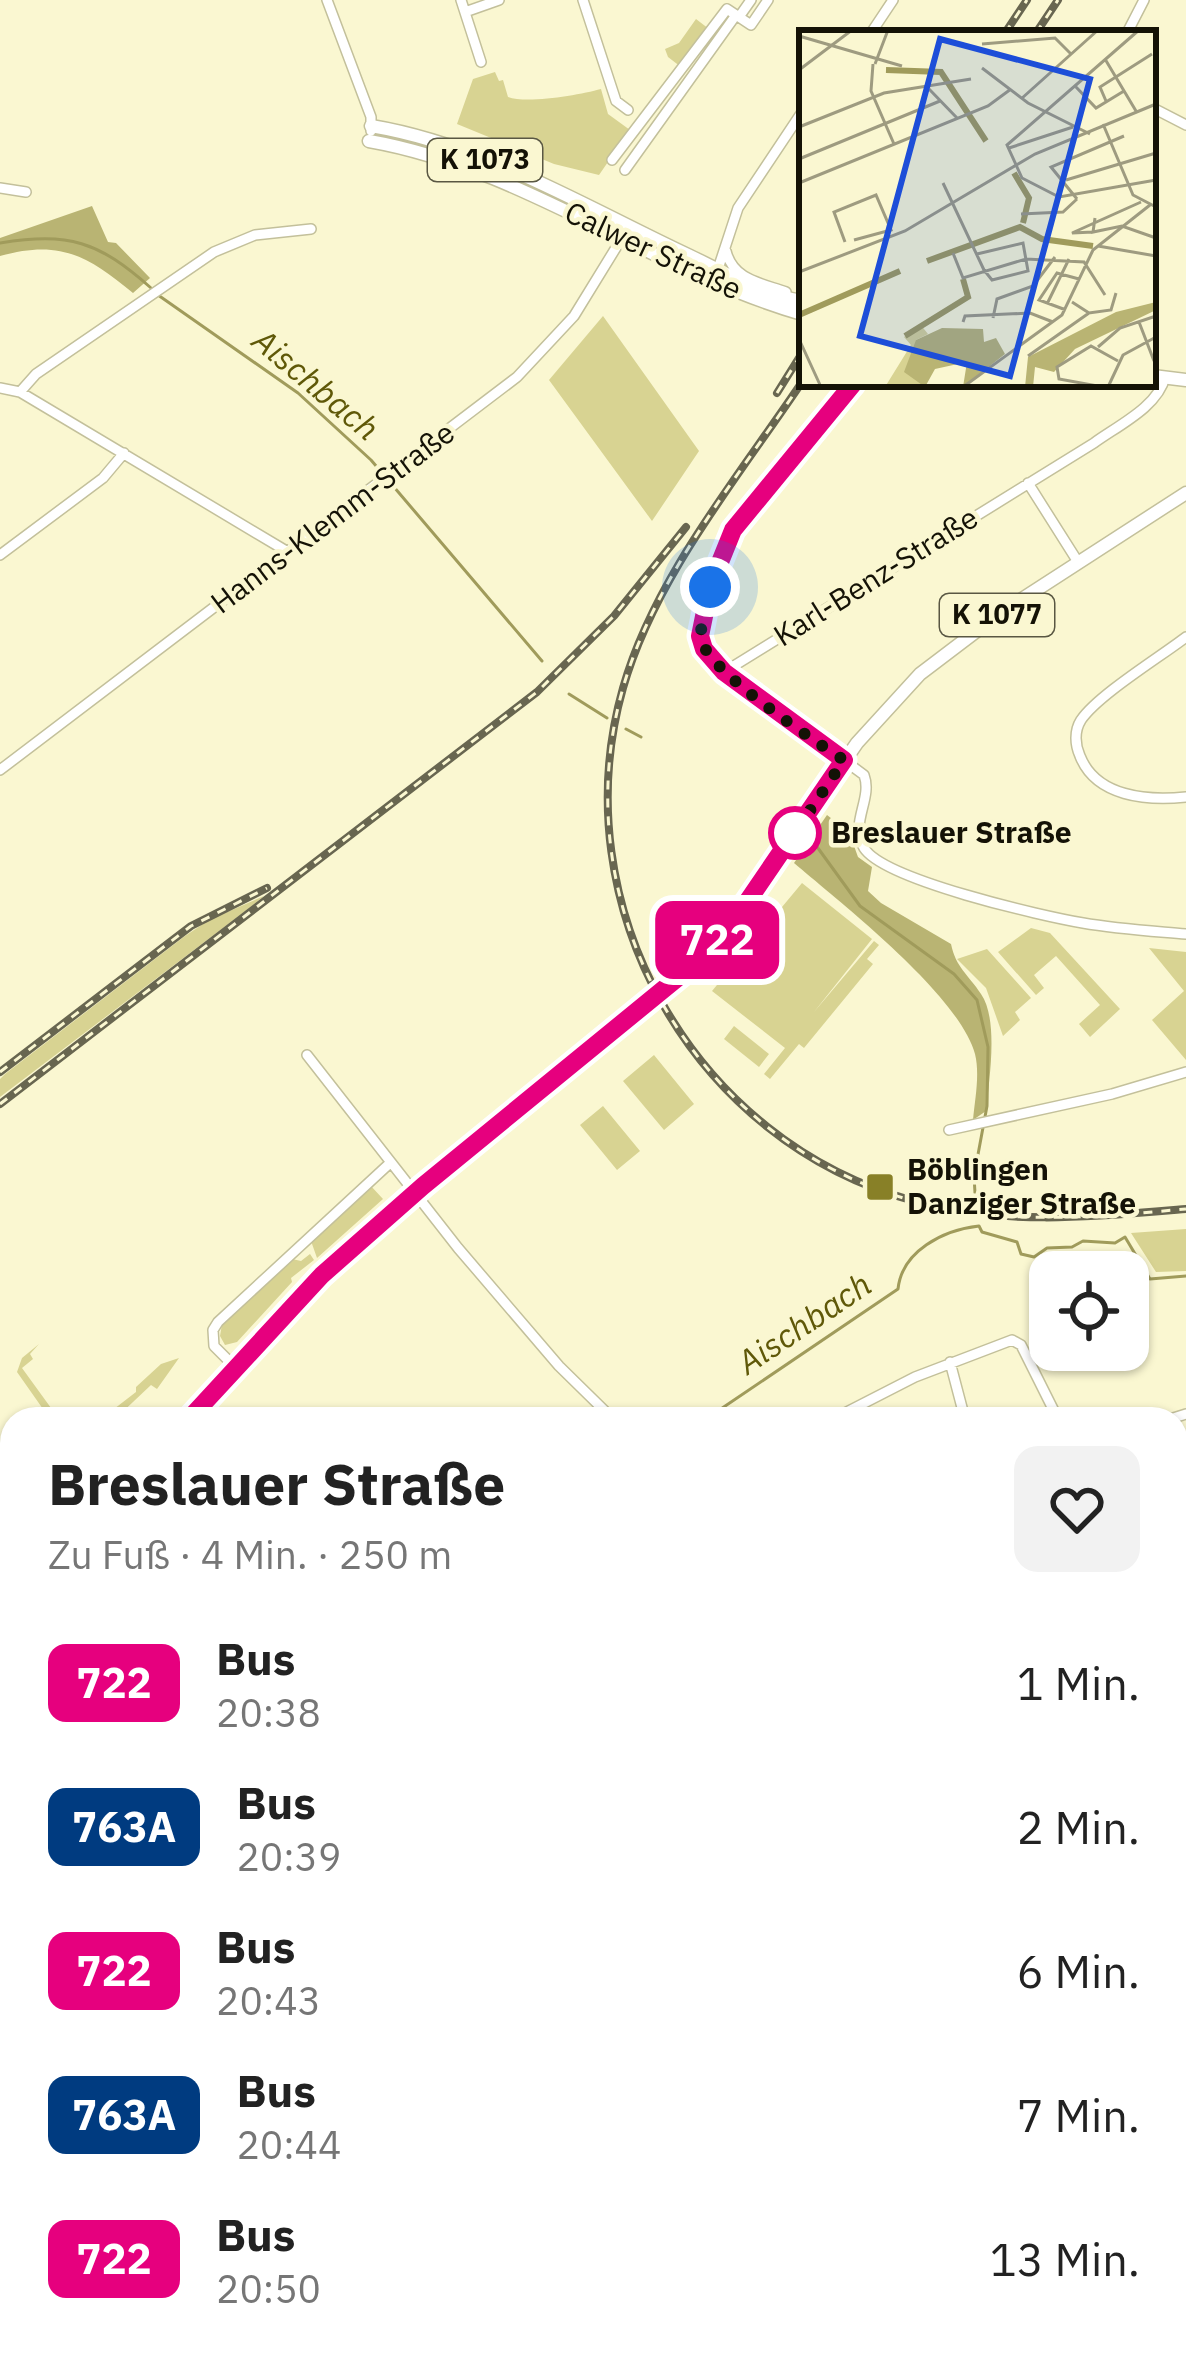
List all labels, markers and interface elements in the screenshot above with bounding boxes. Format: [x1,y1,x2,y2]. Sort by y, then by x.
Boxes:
inset map [799,30,1156,387]
road number: K 1073 [428,139,542,181]
street label: Calwer Straße [559,192,748,308]
water label: Aischbach [243,318,389,449]
street label: Hanns-Klemm-Straße [202,412,462,621]
street label: Karl-Benz-Straße [766,497,985,654]
your location [680,557,740,617]
road number: K 1077 [940,594,1054,636]
marker: Breslauer Straße [770,808,820,858]
place label: Breslauer Straße [831,812,1072,851]
line badge: 722 [648,901,786,979]
text: 722 [679,912,755,967]
place label: Böblingen Danziger Straße [907,1149,1136,1222]
marker: Böblingen Danziger Straße [864,1171,896,1203]
map controls [1029,1251,1149,1371]
button: locate [1029,1251,1149,1371]
water label: Aischbach [728,1262,879,1384]
button: heart [1014,1446,1140,1572]
text: Breslauer Straße [48,1447,505,1521]
text: Zu Fuß · 4 Min. · 250 m [48,1529,452,1580]
text: Bus [216,1629,296,1687]
text: 1 Min. [1017,1654,1140,1712]
text: 722 [76,1655,152,1710]
text: 20:38 [216,1687,321,1738]
text: Bus [236,1773,316,1831]
text: 2 Min. [1017,1798,1140,1856]
text: 763A [72,1799,176,1854]
text: 20:39 [236,1831,341,1882]
text: Bus [216,1917,296,1975]
text: 6 Min. [1017,1942,1140,2000]
text: 722 [76,1943,152,1998]
text: 20:43 [216,1975,321,2026]
text: Bus [236,2061,316,2119]
text: 7 Min. [1017,2086,1140,2144]
text: 763A [72,2087,176,2142]
text: 20:44 [236,2119,341,2170]
text: Bus [216,2205,296,2263]
text: 13 Min. [990,2230,1140,2288]
text: 722 [76,2231,152,2286]
text: 20:50 [216,2263,321,2314]

